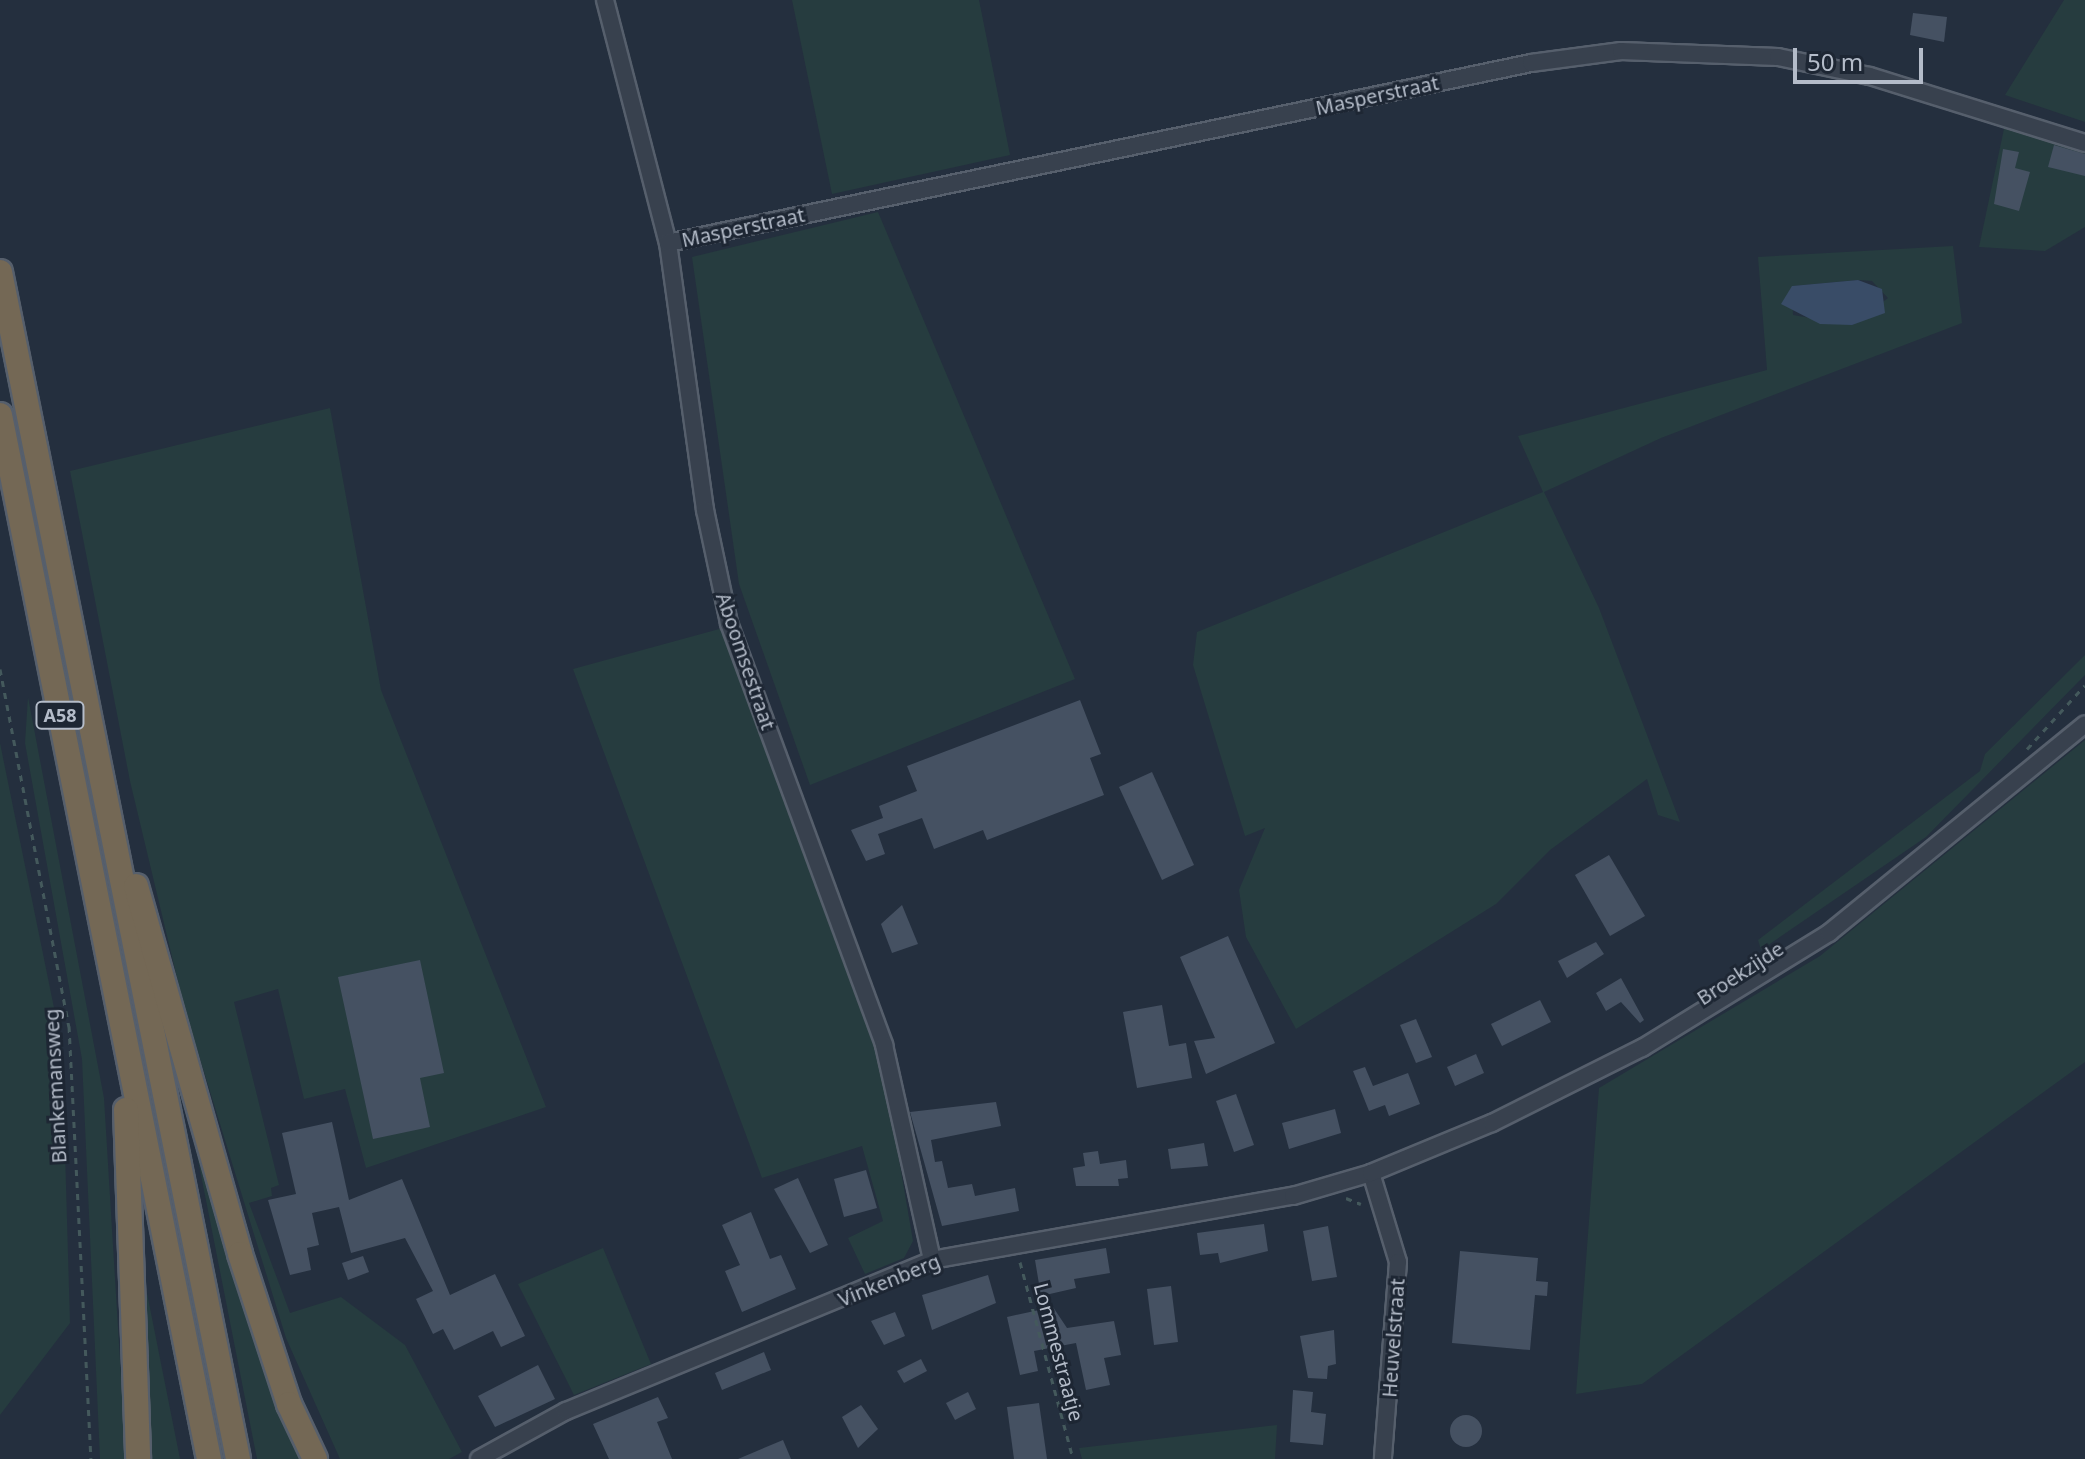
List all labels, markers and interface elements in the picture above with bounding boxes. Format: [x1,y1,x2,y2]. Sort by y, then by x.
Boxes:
scale bar [1797,32,1927,82]
text: 50 m [1807,45,1863,78]
street label: Masperstraat [1313,70,1441,120]
street label: Masperstraat [679,202,807,252]
street label: Aboomsestraat [711,589,781,733]
road number: A58 [34,701,86,729]
street label: Broekzijde [1692,936,1788,1010]
street label: Blankemansweg [39,1008,71,1164]
street label: Vinkenberg [835,1249,943,1311]
street label: Heuvelstraat [1377,1278,1409,1398]
street label: Lommestraatje [1029,1280,1089,1424]

